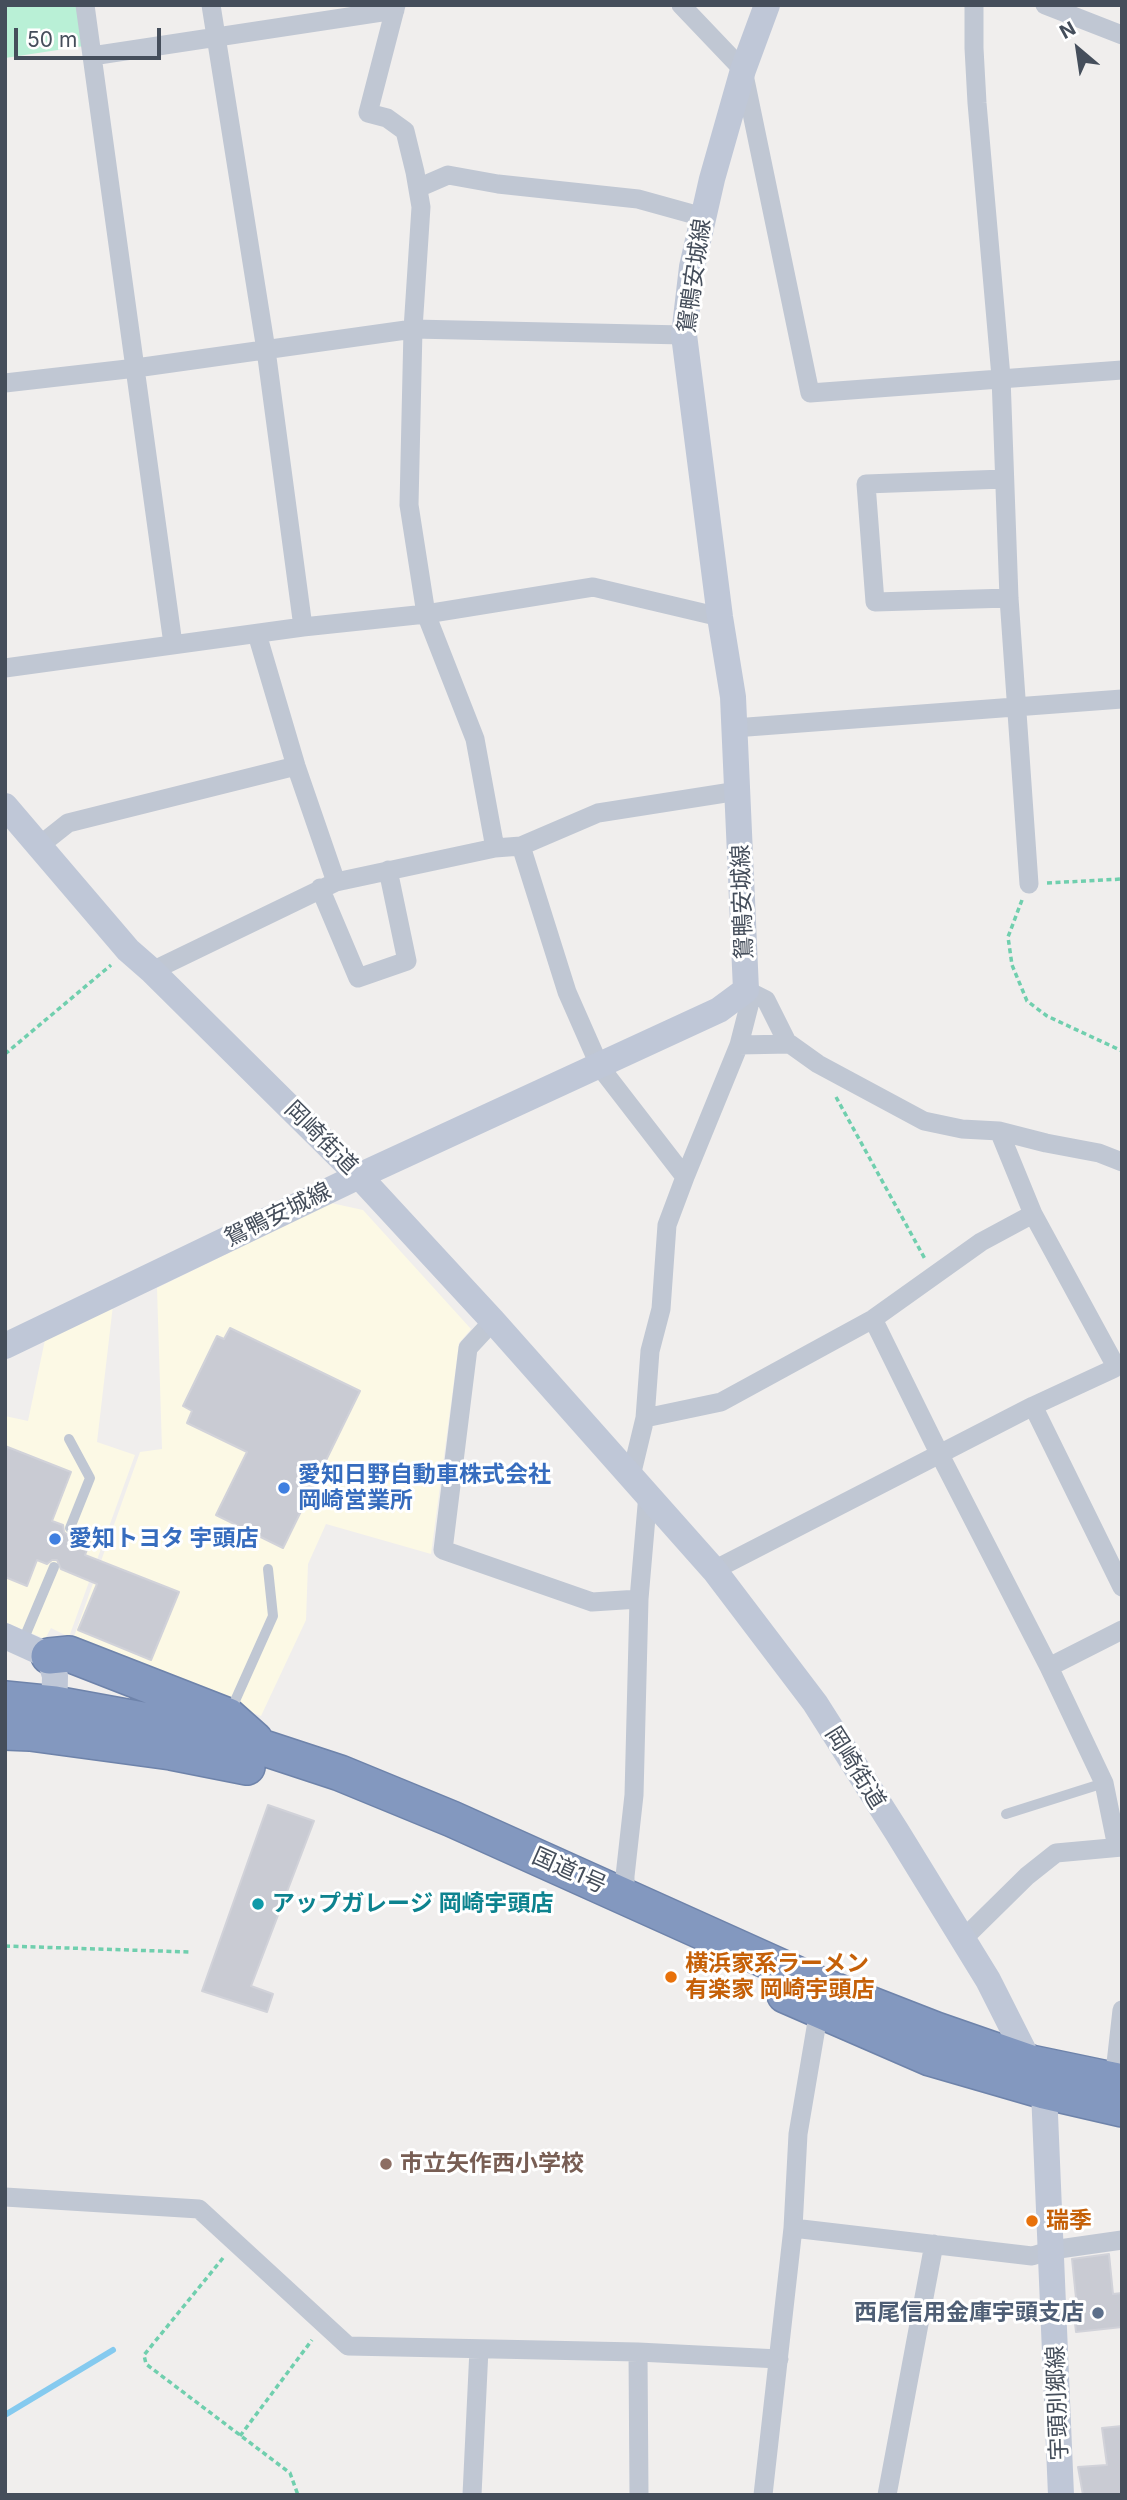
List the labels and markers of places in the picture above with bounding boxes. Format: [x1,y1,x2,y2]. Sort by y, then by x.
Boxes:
place label: 愛知日野自動車株式会社 岡崎営業所 [298,1461,551,1515]
marker: 愛知日野自動車株式会社 岡崎営業所 [276,1480,292,1496]
place label: 愛知トヨタ 宇頭店 [69,1525,258,1553]
marker: 愛知トヨタ 宇頭店 [47,1531,63,1547]
place label: アップガレージ 岡崎宇頭店 [272,1890,553,1918]
marker: アップガレージ 岡崎宇頭店 [250,1896,266,1912]
place label: 横浜家系ラーメン 有楽家 岡崎宇頭店 [685,1950,874,2004]
marker: 横浜家系ラーメン 有楽家 岡崎宇頭店 [663,1969,679,1985]
place label: 市立矢作西小学校 [400,2150,584,2178]
marker: 市立矢作西小学校 [378,2156,394,2172]
place label: 瑞季 [1046,2207,1092,2235]
marker: 瑞季 [1024,2213,1040,2229]
place label: 西尾信用金庫宇頭支店 [854,2299,1084,2327]
marker: 西尾信用金庫宇頭支店 [1090,2305,1106,2321]

